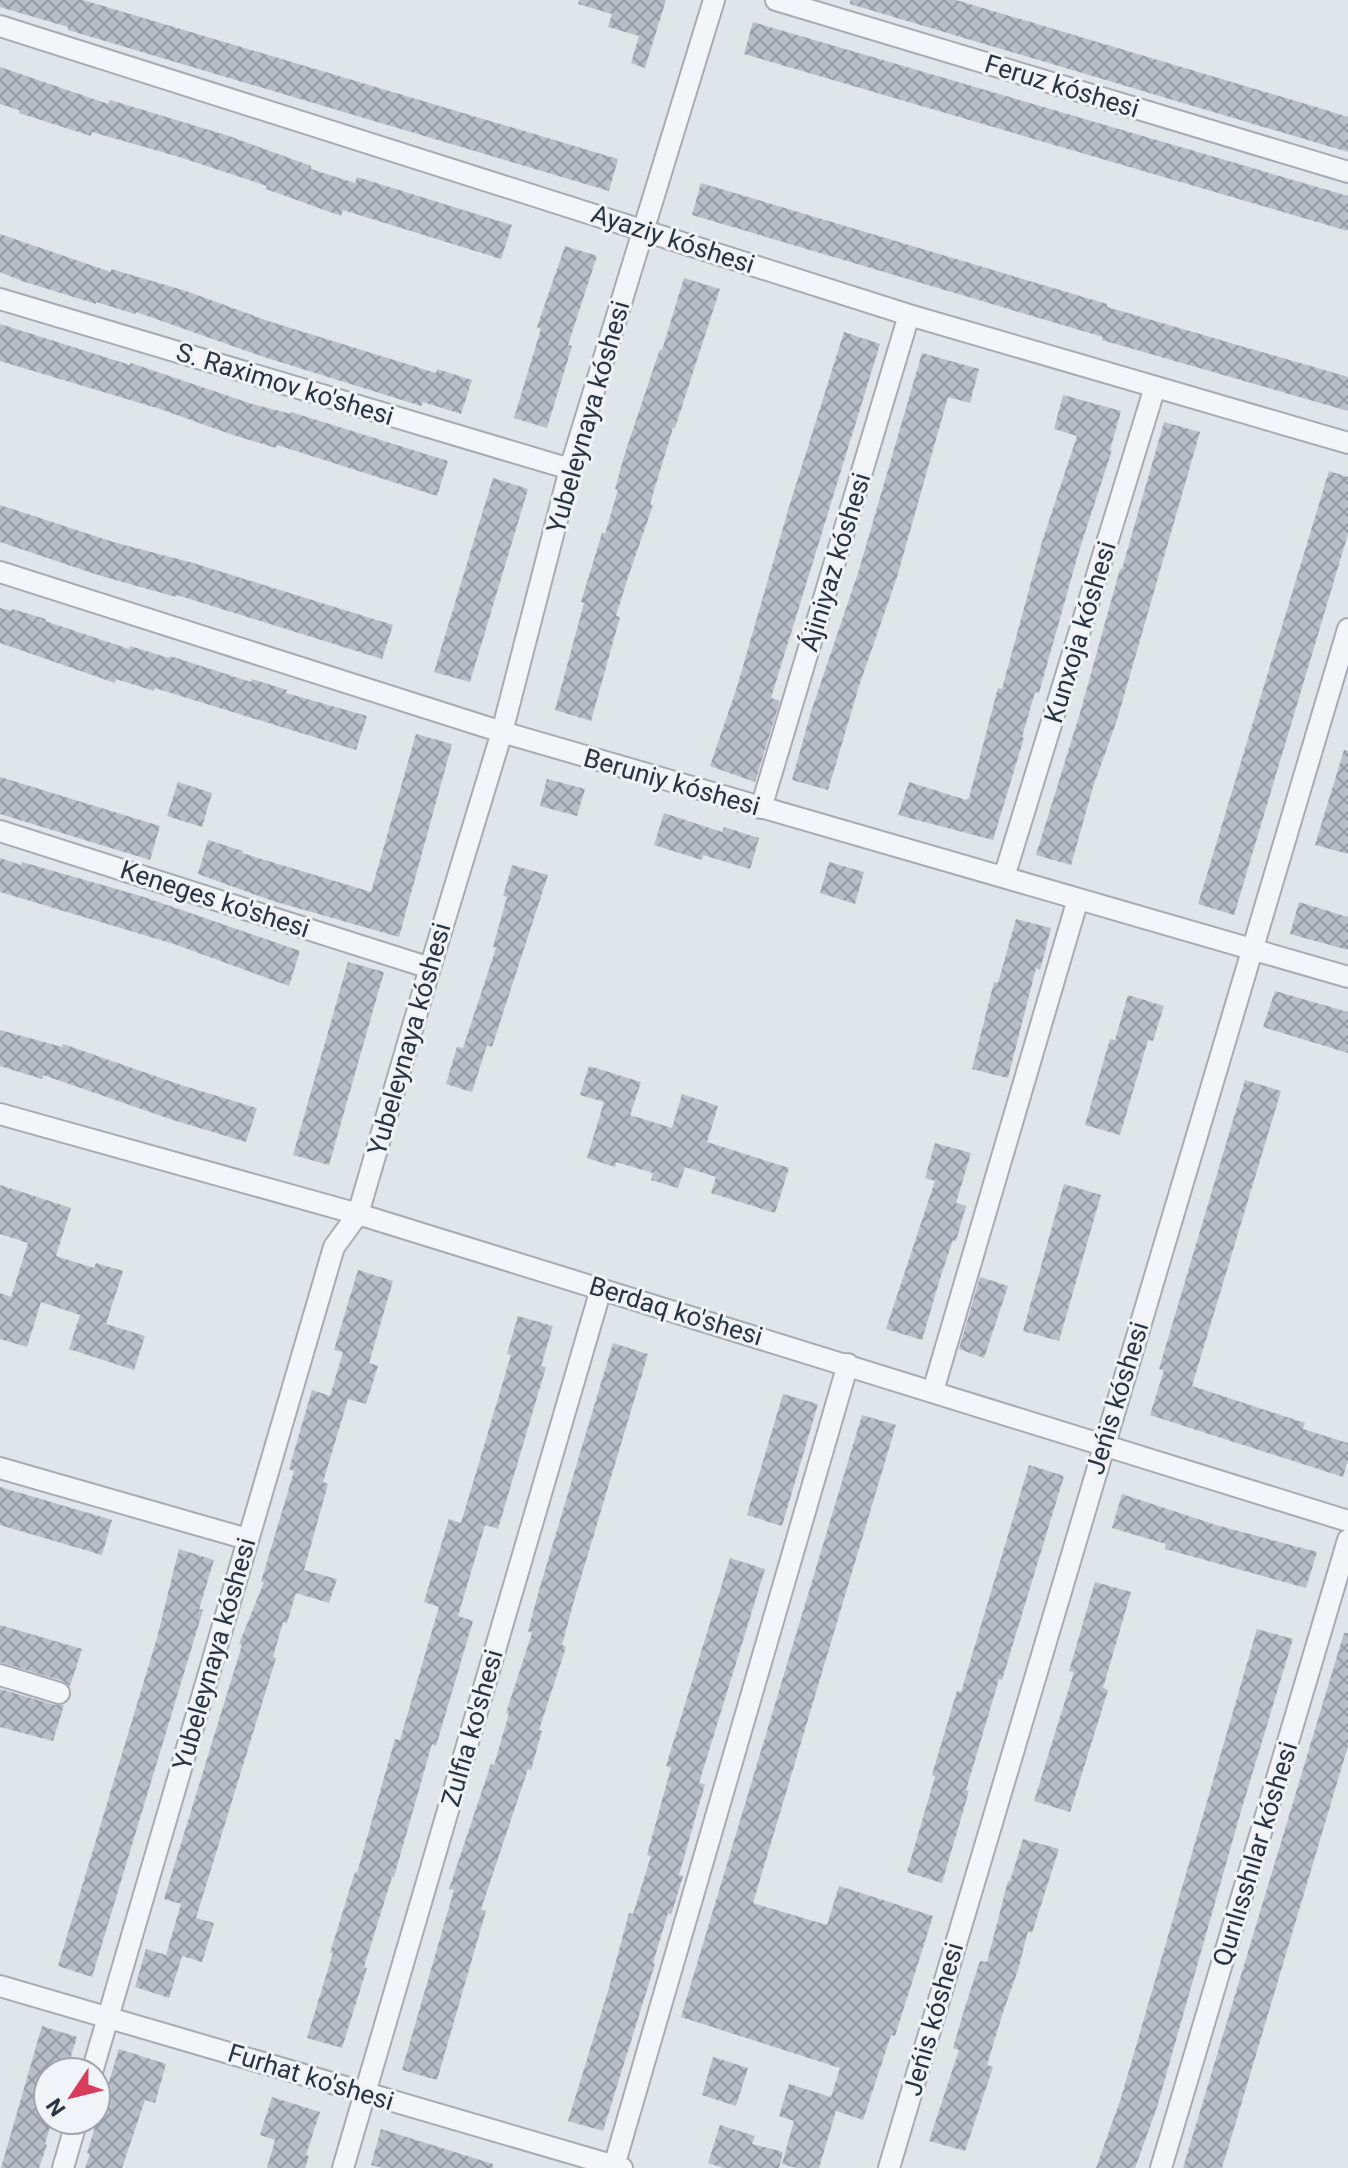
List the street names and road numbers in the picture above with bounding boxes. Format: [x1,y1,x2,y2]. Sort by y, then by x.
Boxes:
street label: Feruz kóshesi [981,48,1143,124]
street label: Ayaziy kóshesi [588,198,758,280]
street label: Yubeleynaya kóshesi [540,297,636,537]
street label: S. Raximov ko'shesi [173,337,397,431]
street label: Ájiniyaz kóshesi [794,469,876,655]
street label: Kunxoja kóshesi [1038,538,1122,726]
street label: Beruniy kóshesi [580,743,764,821]
street label: Keneges ko'shesi [117,854,313,944]
street label: Yubeleynaya kóshesi [361,919,457,1159]
street label: Berdaq ko'shesi [586,1270,766,1352]
street label: Jeńis kóshesi [1080,1318,1154,1478]
street label: Yubeleynaya kóshesi [166,1534,262,1774]
street label: Zulfia ko'shesi [435,1646,509,1810]
street label: Qurılısshılar kóshesi [1207,1738,1303,1970]
street label: Jeńis kóshesi [897,1939,969,2099]
street label: Furhat ko'shesi [224,2038,398,2116]

